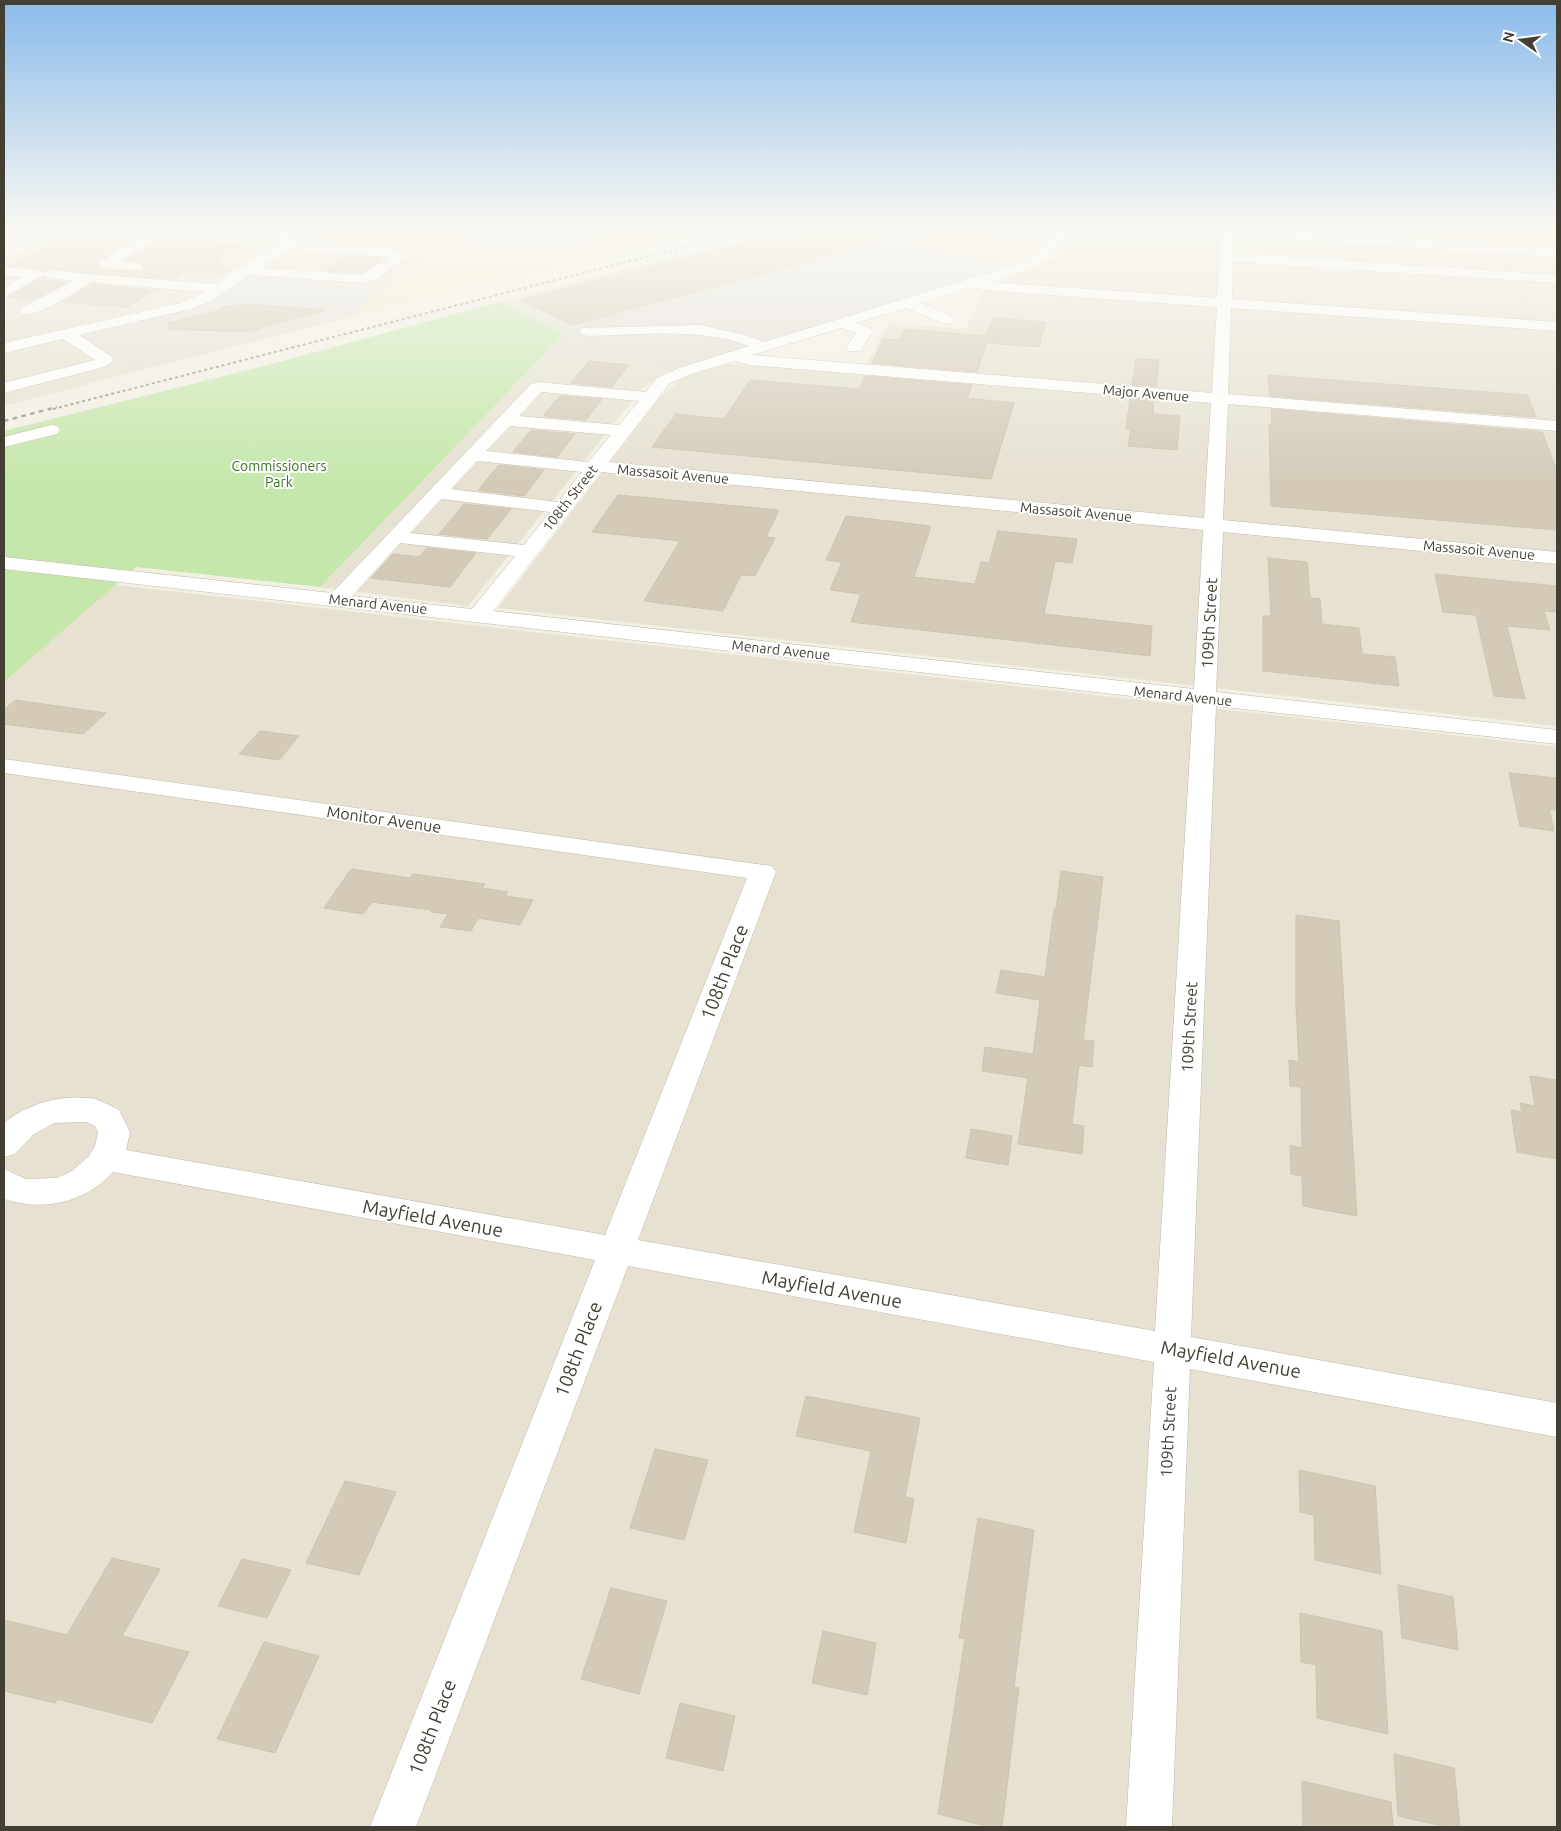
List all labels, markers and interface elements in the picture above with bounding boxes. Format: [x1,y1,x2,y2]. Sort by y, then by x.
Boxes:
north arrow [1496,15,1546,65]
text: N [1499,30,1517,44]
street label: Major Avenue [1102,381,1190,405]
park label: Commissioners Park [231,458,327,490]
street label: 108th Street [539,461,601,534]
street label: Massasoit Avenue [616,461,730,487]
street label: Massasoit Avenue [1019,499,1133,525]
street label: Massasoit Avenue [1422,537,1536,563]
street label: 109th Street [1198,576,1220,669]
street label: Menard Avenue [328,591,428,617]
street label: Menard Avenue [731,637,831,663]
street label: Menard Avenue [1133,683,1233,709]
street label: Monitor Avenue [326,802,442,836]
street label: 108th Place [696,921,752,1023]
street label: 109th Street [1178,980,1200,1073]
street label: Mayfield Avenue [361,1195,505,1241]
street label: Mayfield Avenue [760,1266,904,1312]
street label: 108th Place [550,1298,606,1400]
street label: Mayfield Avenue [1159,1336,1303,1382]
street label: 109th Street [1157,1385,1179,1478]
street label: 108th Place [404,1676,460,1778]

